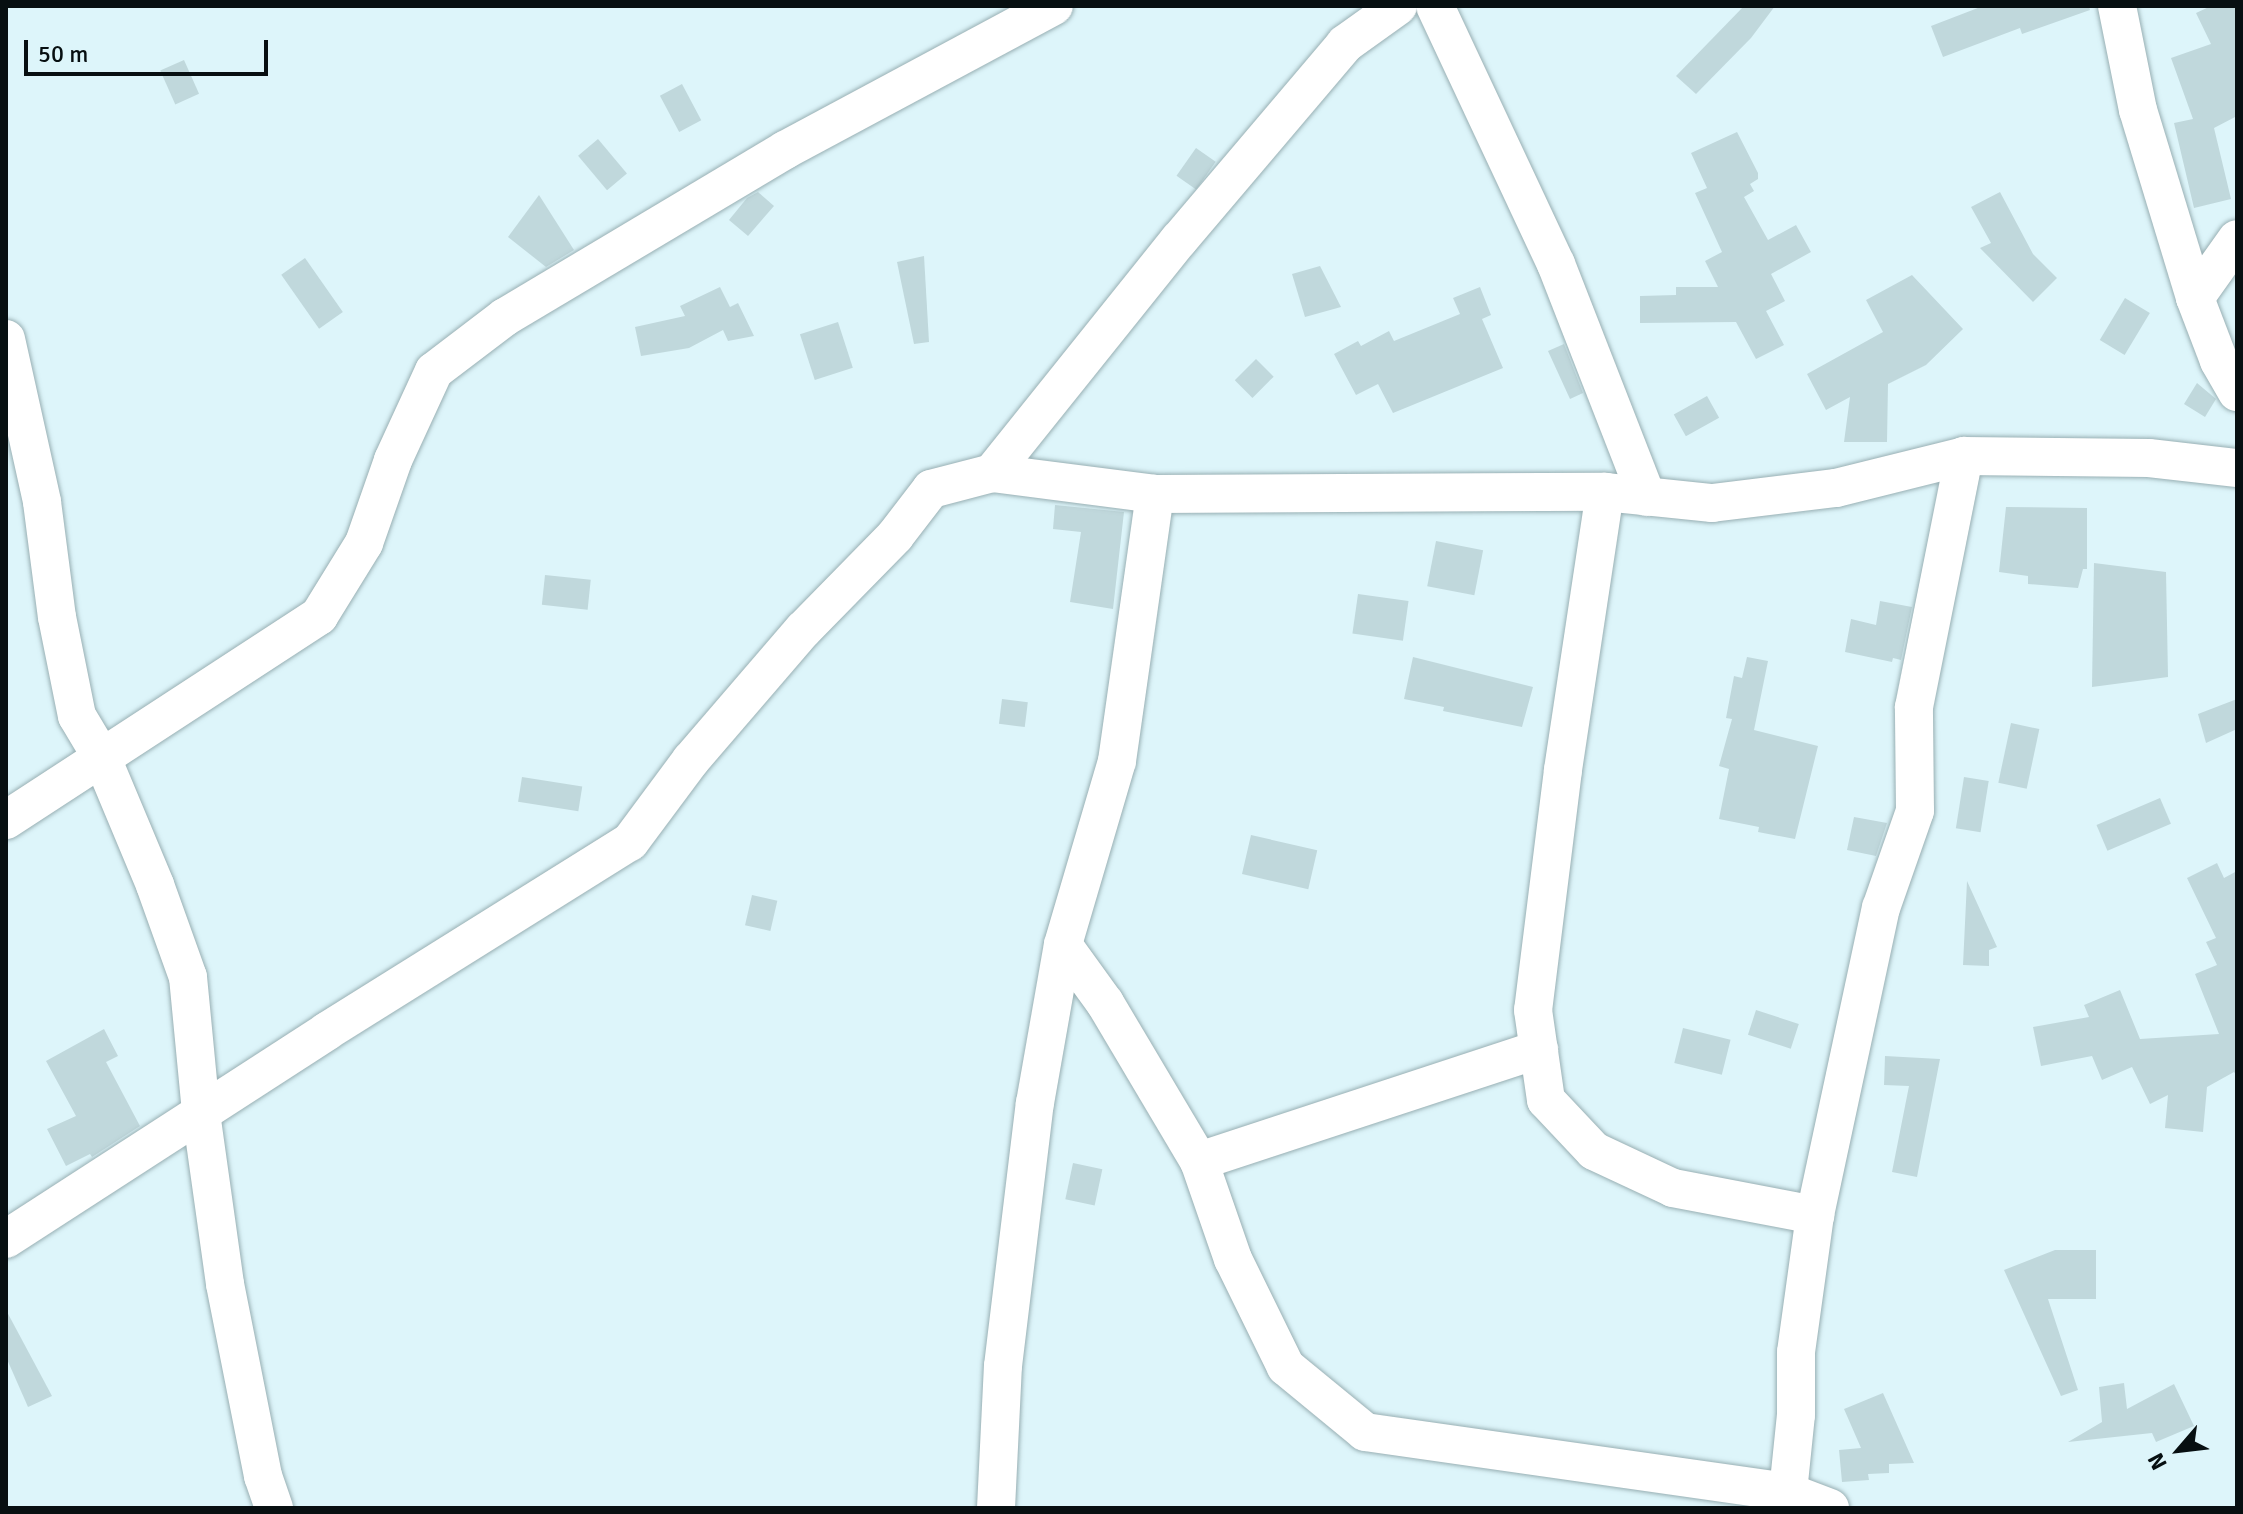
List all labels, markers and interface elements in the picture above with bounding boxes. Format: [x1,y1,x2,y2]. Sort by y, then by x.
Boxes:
scale bar [28,24,272,74]
text: 50 m [38,39,88,69]
north arrow [2139,1410,2219,1490]
text: N [2142,1448,2173,1475]

